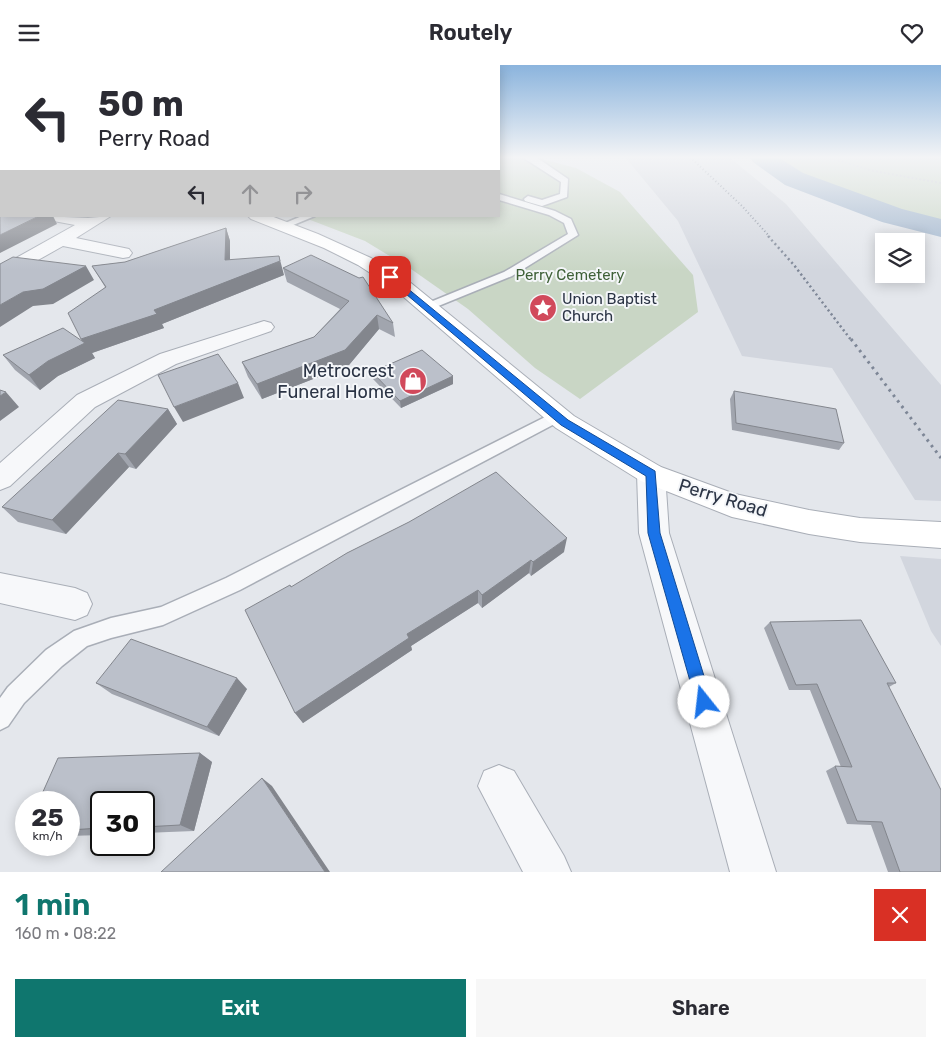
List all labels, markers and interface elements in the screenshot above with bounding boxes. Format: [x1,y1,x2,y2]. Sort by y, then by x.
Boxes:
icon: menu [15,19,43,47]
text: Routely [429,19,512,46]
icon: heart [898,19,926,47]
text: 50 m [98,83,184,125]
icon: left [15,85,80,150]
text: Perry Road [98,125,210,152]
icon: left [183,180,211,208]
icon: ahead [236,180,264,208]
icon: right [289,180,317,208]
map controls [875,233,925,283]
button: layers [875,233,925,283]
pin [369,256,411,298]
icon: arrive [376,263,404,291]
park label: Perry Cemetery [515,266,625,284]
place label: Union Baptist Church [562,290,657,325]
place icon: Union Baptist Church [528,293,558,323]
place label: Metrocrest Funeral Home [277,360,394,403]
shop icon: Metrocrest Funeral Home [398,366,428,396]
street label: Perry Road [676,474,770,522]
position arrow [677,675,729,727]
speed limit sign: 30 [90,791,155,856]
text: 25 [31,803,64,832]
text: km/h [33,829,62,843]
text: 1 min [15,887,90,923]
button: close [874,889,926,941]
text: 160 m · 08:22 [15,924,116,943]
button: Exit [15,979,466,1037]
button: Share [476,979,926,1037]

